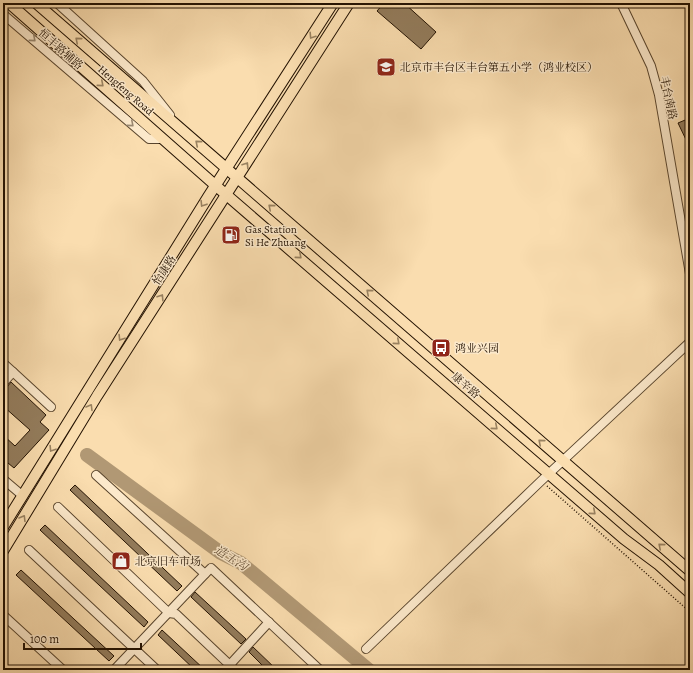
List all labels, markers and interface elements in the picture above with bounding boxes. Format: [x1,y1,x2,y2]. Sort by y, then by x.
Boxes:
street label: 恒丰路辅路 [35,26,86,73]
one-way arrow [309,32,317,39]
one-way arrow [28,35,35,42]
one-way arrow [76,37,83,44]
school or university icon: 北京市丰台区丰台第五小学（鸿业校区） [375,56,397,78]
place label: 北京市丰台区丰台第五小学（鸿业校区） [400,60,598,75]
street label: Hengfeng Road [95,62,157,119]
street label: 丰台南路 [657,75,680,121]
one-way arrow [97,80,104,87]
one-way arrow [127,120,134,127]
one-way arrow [195,141,203,148]
one-way arrow [242,162,249,169]
one-way arrow [201,200,208,207]
one-way arrow [269,205,276,212]
place label: Gas Station Si He Zhuang [245,222,306,250]
fuel station icon: Gas Station Si He Zhuang [220,224,242,246]
street label: 怡康路 [149,252,180,288]
one-way arrow [294,252,302,259]
one-way arrow [367,290,374,297]
one-way arrow [156,294,163,301]
one-way arrow [118,334,125,341]
one-way arrow [392,337,400,344]
bus stop icon: 鸿业兴园 [430,337,452,359]
place label: 鸿业兴园 [455,341,499,356]
street label: 康辛路 [448,369,483,402]
one-way arrow [86,404,93,411]
one-way arrow [491,422,498,429]
one-way arrow [539,440,546,447]
one-way arrow [50,445,57,452]
one-way arrow [589,507,596,514]
one-way arrow [19,515,26,522]
water label: 造玉沟 [211,542,252,575]
one-way arrow [658,543,665,550]
shop icon: 北京旧车市场 [110,550,132,572]
place label: 北京旧车市场 [135,554,201,569]
scale bar [24,625,141,651]
text: 100 m [30,631,59,647]

